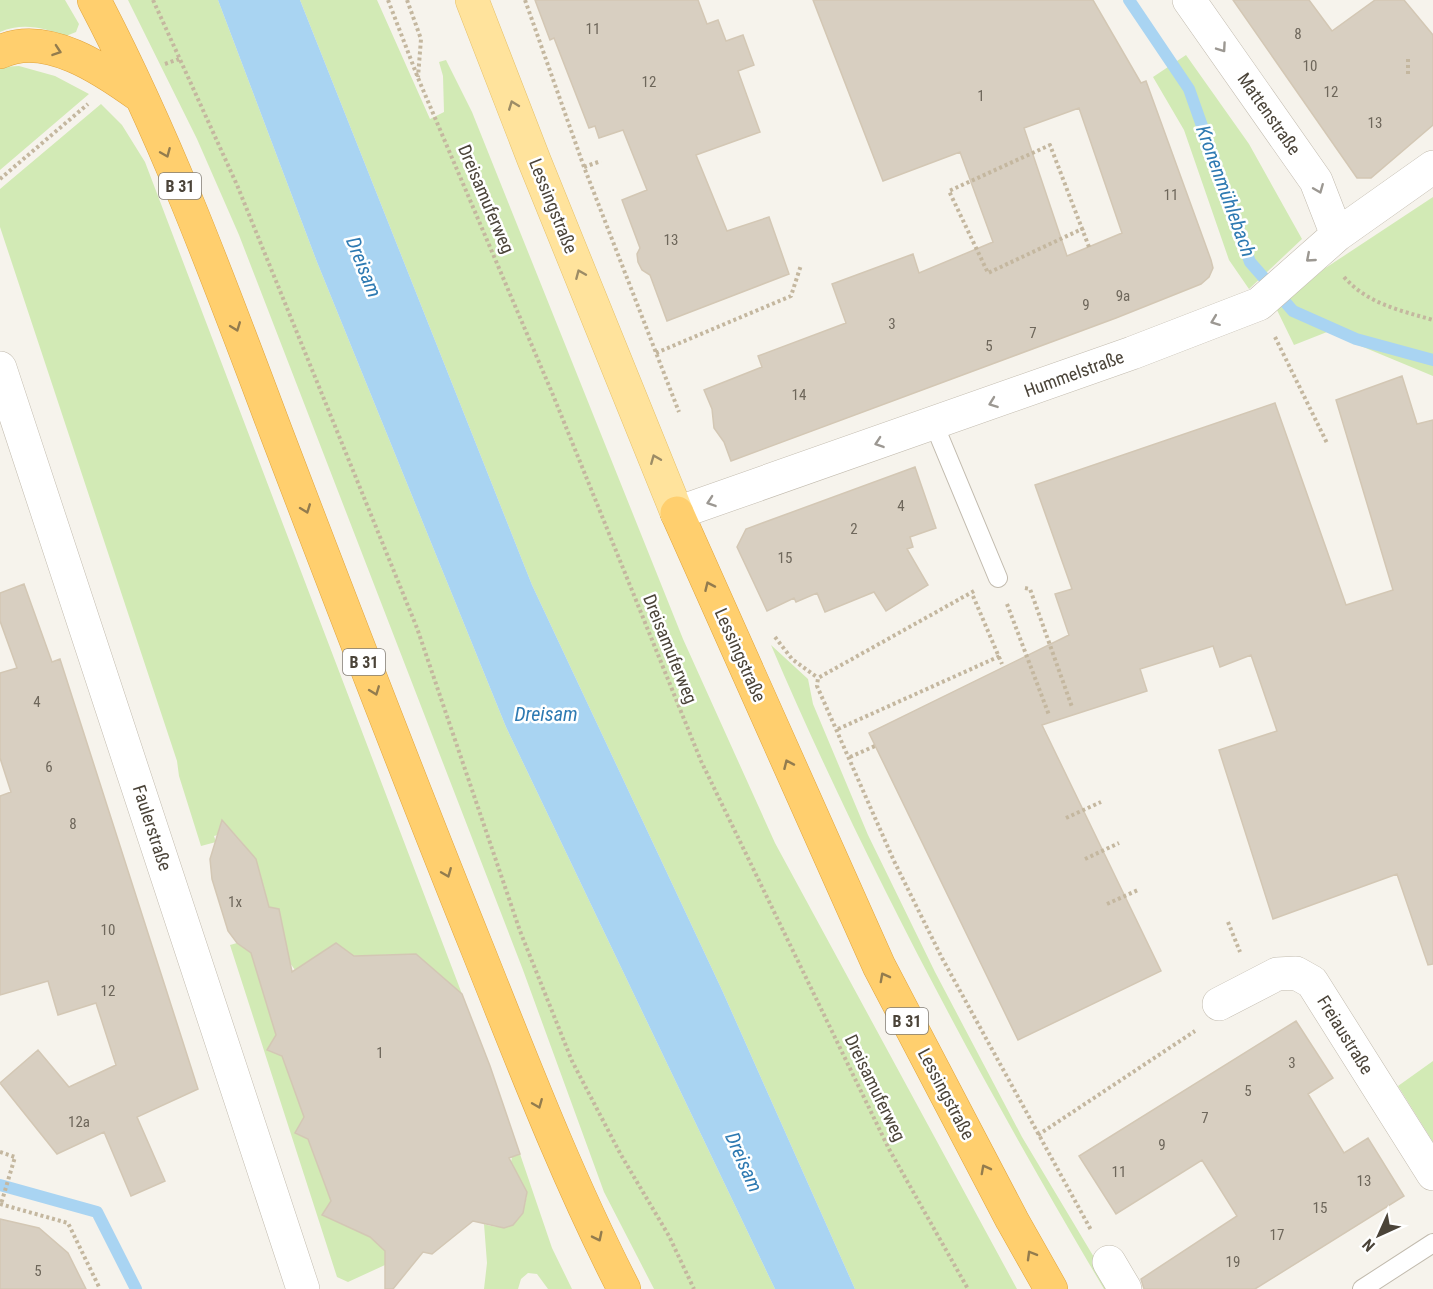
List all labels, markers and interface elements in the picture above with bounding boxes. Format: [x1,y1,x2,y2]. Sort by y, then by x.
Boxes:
house number: 11 [586,20,600,38]
house number: 8 [1294,25,1302,43]
one-way arrow [1215,41,1226,52]
one-way arrow [51,44,61,57]
house number: 10 [1303,57,1317,75]
street label: Mattenstraße [1234,69,1305,159]
house number: 12 [642,73,656,91]
house number: 12 [1324,83,1338,101]
house number: 1 [977,87,985,105]
one-way arrow [507,100,520,111]
house number: 13 [1368,114,1382,132]
water label: Kronenmühlebach [1191,122,1261,260]
street label: Dreisamuferweg [454,141,519,256]
one-way arrow [159,147,171,158]
street label: Lessingstraße [525,155,582,256]
road number: B 31 [159,173,201,199]
one-way arrow [1312,183,1324,194]
house number: 11 [1164,186,1178,204]
house number: 13 [664,231,678,249]
water label: Dreisam [341,233,387,301]
one-way arrow [1306,251,1317,262]
one-way arrow [575,269,587,280]
house number: 9a [1116,287,1130,305]
house number: 9 [1082,296,1090,314]
one-way arrow [1210,314,1221,326]
house number: 3 [888,315,896,333]
one-way arrow [229,321,242,332]
house number: 7 [1029,324,1037,342]
house number: 5 [985,337,993,355]
street label: Hummelstraße [1021,346,1127,401]
house number: 14 [792,386,806,404]
one-way arrow [988,396,998,409]
one-way arrow [874,436,885,449]
one-way arrow [650,454,662,465]
one-way arrow [706,494,717,507]
house number: 4 [897,497,905,515]
one-way arrow [298,503,311,514]
house number: 2 [850,520,858,538]
house number: 15 [778,549,792,567]
one-way arrow [704,582,716,593]
street label: Dreisamuferweg [639,591,702,706]
street label: Lessingstraße [710,605,770,705]
road number: B 31 [343,649,385,675]
one-way arrow [367,686,380,696]
house number: 4 [33,693,41,711]
water label: Dreisam [514,702,578,726]
house number: 6 [45,758,53,776]
one-way arrow [783,760,795,771]
street label: Faulerstraße [129,782,176,873]
house number: 8 [69,815,77,833]
one-way arrow [440,866,452,877]
house number: 1x [228,893,242,911]
house number: 10 [101,921,115,939]
one-way arrow [880,973,891,984]
house number: 12 [101,982,115,1000]
street label: Freiaustraße [1313,992,1378,1078]
road number: B 31 [886,1008,928,1034]
street label: Dreisamuferweg [841,1031,910,1144]
house number: 1 [376,1044,384,1062]
street label: Lessingstraße [914,1045,979,1143]
house number: 3 [1288,1054,1296,1072]
house number: 5 [1244,1082,1252,1100]
one-way arrow [531,1098,543,1109]
house number: 7 [1201,1109,1209,1127]
house number: 12a [68,1113,90,1131]
water label: Dreisam [720,1128,768,1196]
house number: 9 [1158,1136,1166,1154]
house number: 11 [1112,1163,1126,1181]
one-way arrow [980,1164,992,1175]
house number: 13 [1357,1172,1371,1190]
house number: 15 [1313,1199,1327,1217]
north arrow [1349,1205,1409,1265]
house number: 17 [1270,1226,1284,1244]
one-way arrow [590,1231,602,1242]
text: N [1359,1235,1379,1255]
one-way arrow [1027,1251,1039,1261]
house number: 19 [1226,1253,1240,1271]
house number: 5 [34,1262,42,1280]

